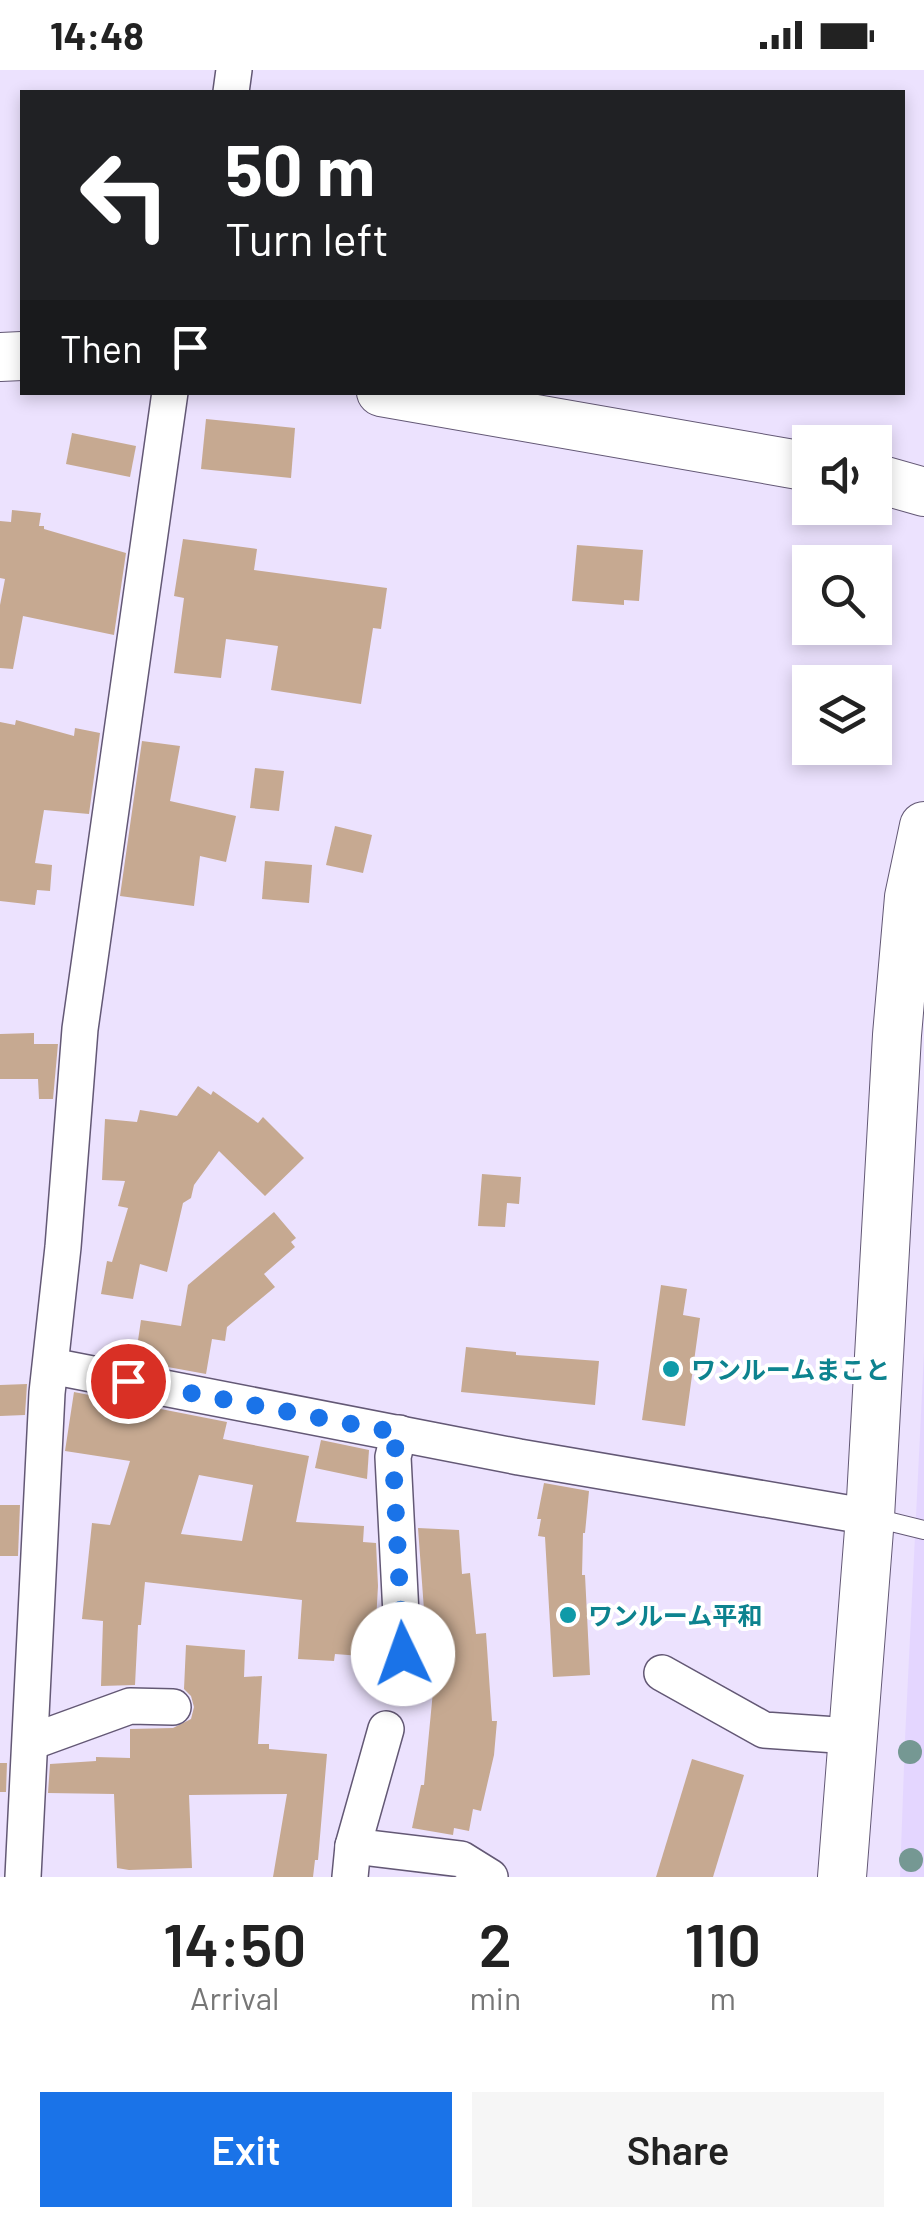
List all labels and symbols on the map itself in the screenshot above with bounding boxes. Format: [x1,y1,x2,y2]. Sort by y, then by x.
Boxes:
pin [86,1339,171,1424]
place label: ワンルームまこと [691,1354,890,1384]
marker: ワンルームまこと [660,1358,682,1380]
place label: ワンルーム平和 [588,1600,762,1630]
position arrow [351,1602,455,1706]
marker: ワンルーム平和 [557,1604,579,1626]

